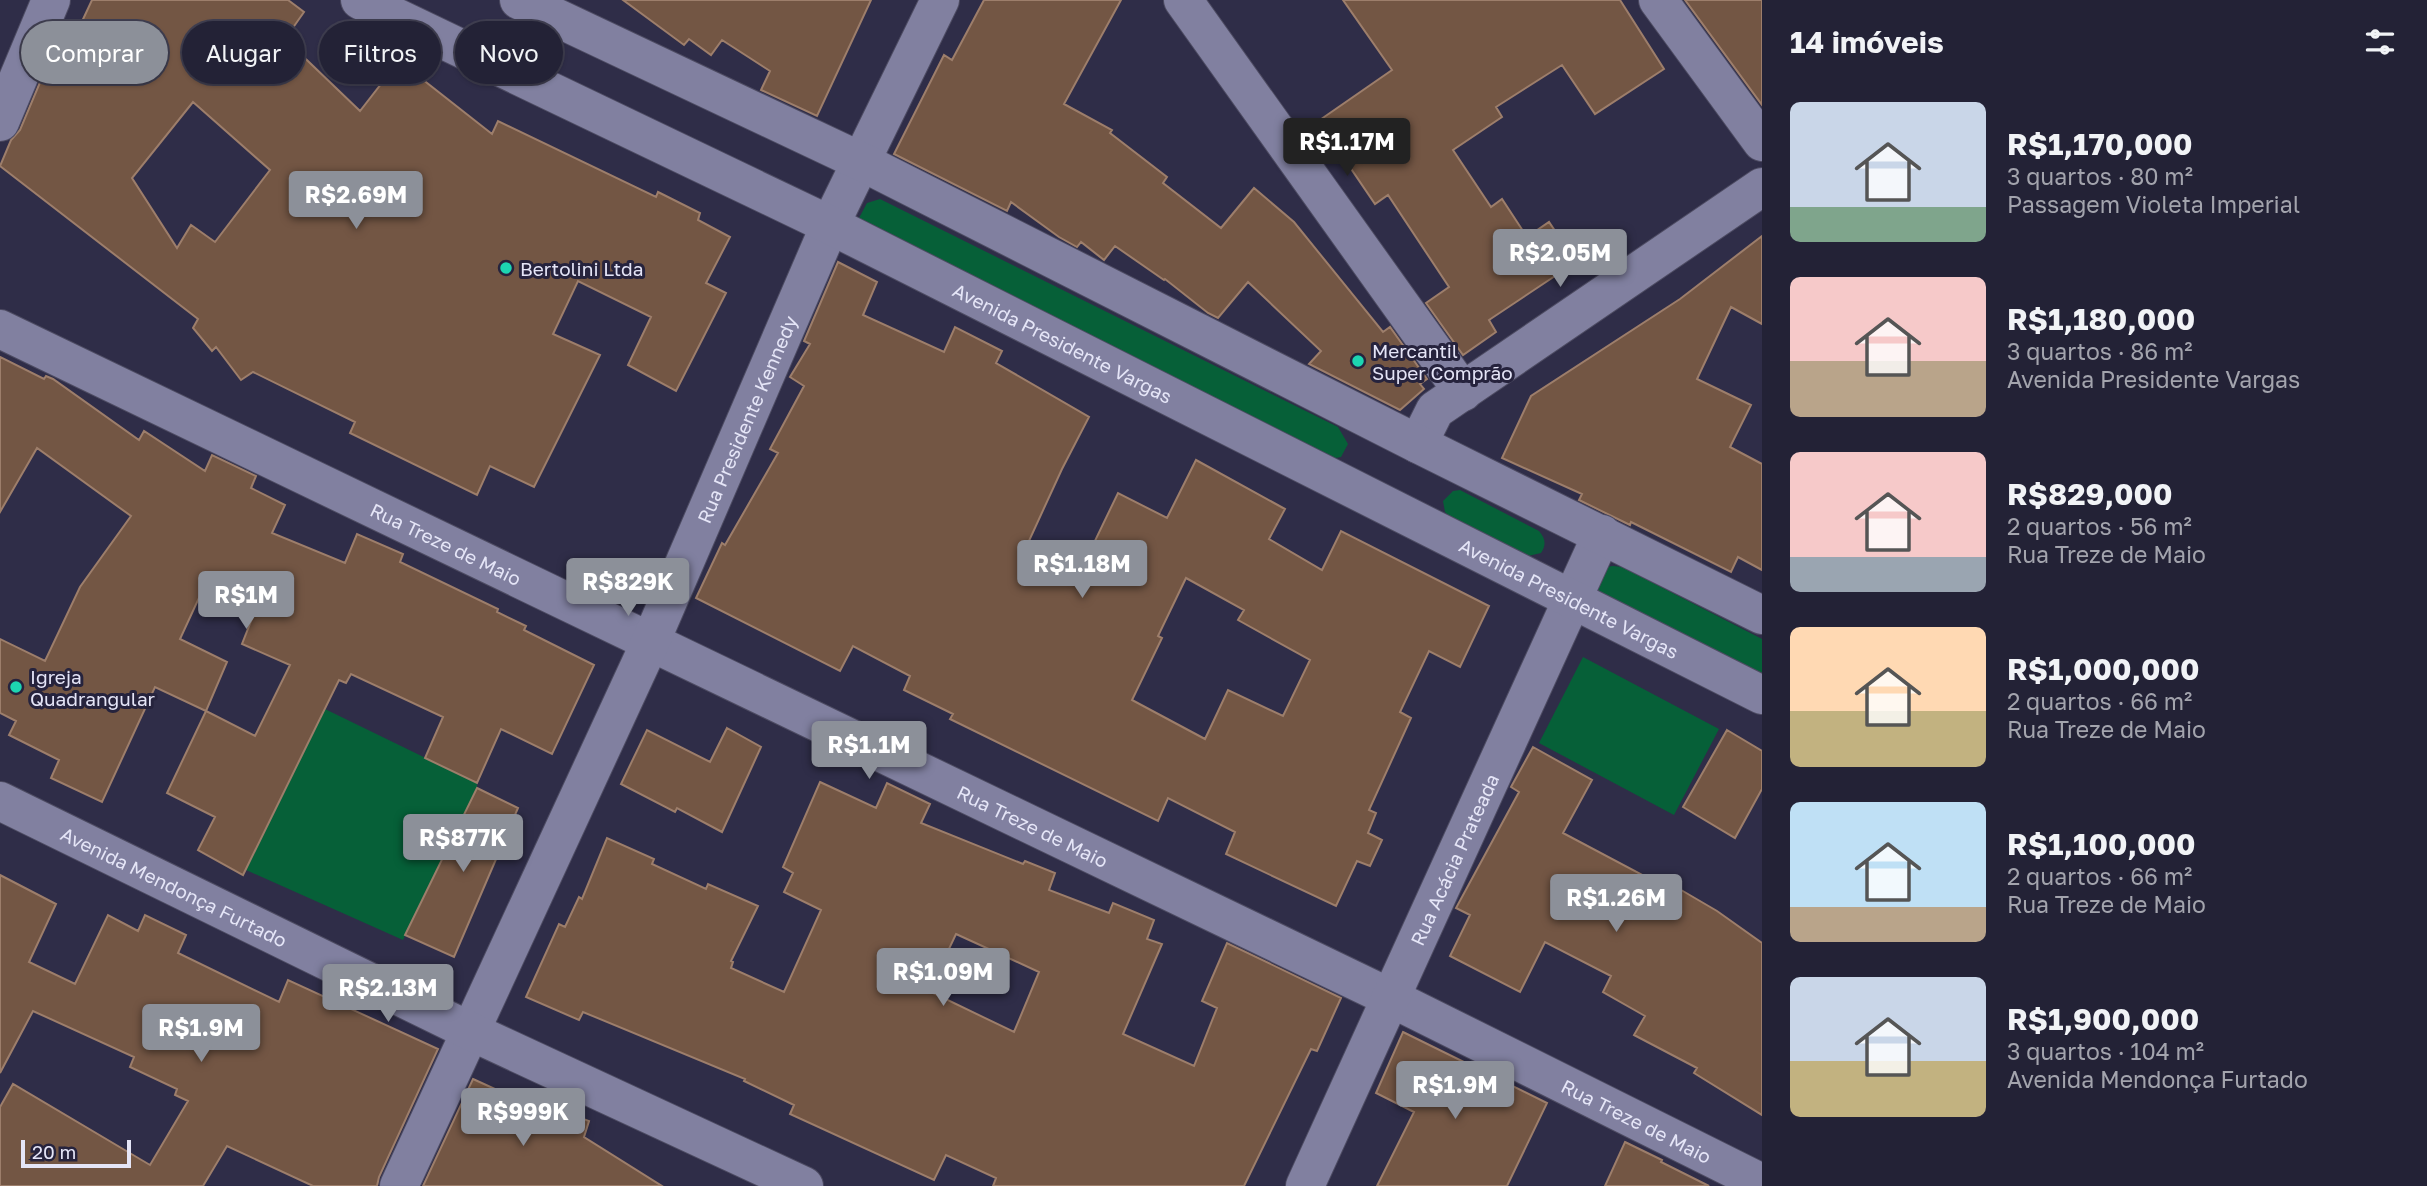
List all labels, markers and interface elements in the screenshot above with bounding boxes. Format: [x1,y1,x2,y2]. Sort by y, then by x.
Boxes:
chip: Comprar [21,21,168,84]
chip: Alugar [182,21,305,84]
chip: Filtros [319,21,441,84]
chip: Novo [455,21,563,84]
icon: filters [2361,23,2399,61]
text: 14 imóveis [1790,24,1944,60]
pin: R$1.17M [1282,118,1412,178]
text: R$1,170,000 [2007,126,2192,162]
text: R$1.17M [1299,127,1395,155]
icon: home [1846,130,1930,214]
text: 3 quartos · 80 m² [2007,162,2193,190]
pin: R$2.69M [291,172,421,231]
text: R$2.69M [305,180,407,208]
text: Passagem Violeta Imperial [2007,190,2300,218]
pin: R$2.05M [1495,230,1625,289]
text: R$2.05M [1509,238,1611,266]
place label: Bertolini Ltda [520,257,644,280]
marker: Bertolini Ltda [498,260,514,276]
street label: Avenida Presidente Vargas [950,278,1176,407]
text: R$1,180,000 [2007,301,2195,337]
icon: home [1846,305,1930,389]
street label: Rua Presidente Kennedy [692,312,801,526]
text: 3 quartos · 86 m² [2007,337,2193,365]
place label: Mercantil Super Comprão [1372,339,1513,384]
marker: Mercantil Super Comprão [1350,353,1366,369]
text: Avenida Presidente Vargas [2007,365,2300,393]
text: R$829,000 [2007,476,2173,512]
icon: home [1846,480,1930,564]
street label: Rua Treze de Maio [367,498,525,590]
text: 2 quartos · 56 m² [2007,512,2192,540]
street label: Avenida Presidente Vargas [1456,533,1683,663]
pin: R$1.18M [1017,540,1147,600]
text: Rua Treze de Maio [2007,540,2206,568]
text: R$1.18M [1033,549,1131,577]
pin: R$829K [571,558,685,618]
text: R$829K [582,567,674,595]
pin: R$1M [205,572,287,631]
text: R$1M [214,580,278,608]
text: R$1,000,000 [2007,651,2200,687]
icon: home [1846,655,1930,739]
place label: Igreja Quadrangular [30,665,156,710]
marker: Igreja Quadrangular [8,679,24,695]
text: 2 quartos · 66 m² [2007,687,2192,715]
text: Rua Treze de Maio [2007,715,2206,743]
pin: R$1.1M [812,722,926,781]
text: R$1.1M [828,730,910,758]
street label: Rua Acácia Prateada [1405,770,1503,949]
street label: Rua Treze de Maio [954,780,1112,872]
pin: R$877K [406,814,520,874]
street label: Avenida Mendonça Furtado [58,821,291,951]
text: R$877K [419,823,507,851]
text: R$1,100,000 [2007,826,2196,862]
icon: home [1846,830,1930,914]
text: 2 quartos · 66 m² [2007,862,2192,890]
pin: R$1.26M [1551,874,1681,934]
text: R$1.26M [1566,883,1666,911]
text: Rua Treze de Maio [2007,890,2206,918]
pin: R$1.09M [878,948,1008,1008]
text: R$1.09M [893,957,993,985]
pin: R$2.13M [323,964,453,1024]
text: R$2.13M [338,973,438,1001]
text: R$1,900,000 [2007,1001,2199,1037]
pin: R$1.9M [144,1004,258,1064]
icon: home [1846,1005,1930,1089]
text: R$1.9M [158,1013,244,1041]
text: 3 quartos · 104 m² [2007,1037,2204,1065]
pin: R$1.9M [1398,1062,1512,1121]
text: Avenida Mendonça Furtado [2007,1065,2308,1093]
text: R$1.9M [1412,1070,1498,1098]
street label: Rua Treze de Maio [1558,1073,1715,1167]
pin: R$999K [466,1088,580,1148]
text: R$999K [477,1097,569,1125]
scale bar [21,1137,131,1169]
text: 20 m [32,1140,76,1163]

